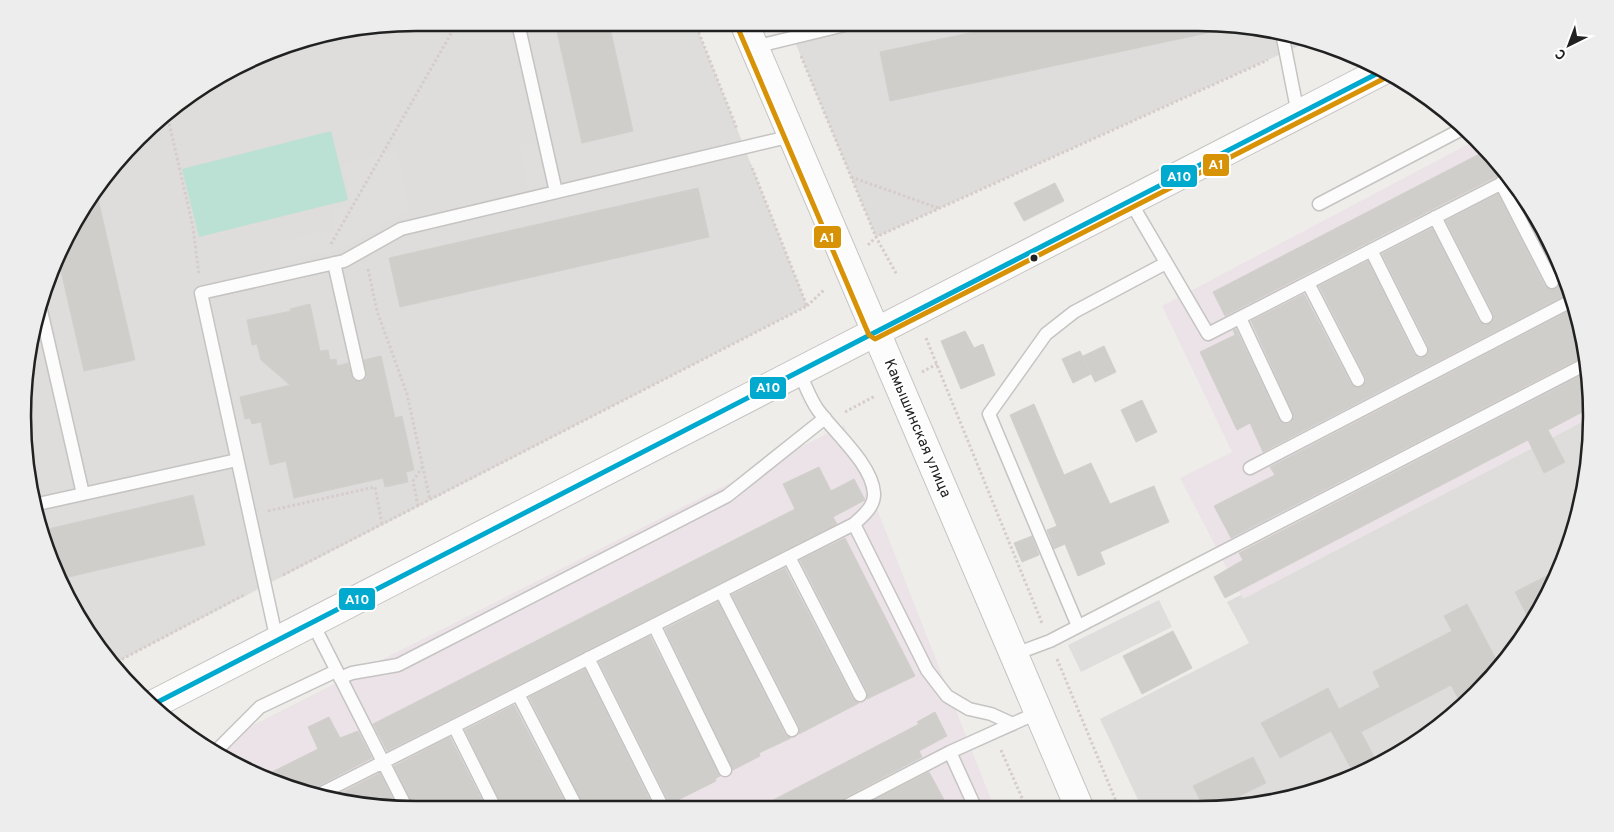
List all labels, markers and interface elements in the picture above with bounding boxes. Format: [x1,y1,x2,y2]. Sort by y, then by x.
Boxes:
north arrow [1544,20,1594,70]
text: С [1552,44,1570,63]
line badge: А1 [1202,153,1230,177]
text: А1 [1208,157,1224,174]
line badge: А10 [1160,164,1198,188]
text: А10 [1167,169,1191,186]
line badge: А1 [813,225,842,249]
text: А1 [819,230,835,247]
unlabelled marker [1029,253,1039,263]
street label: Камышинская улица [879,356,954,501]
line badge: А10 [749,376,787,400]
text: А10 [756,380,780,397]
line badge: А10 [338,587,376,611]
text: А10 [345,592,369,609]

